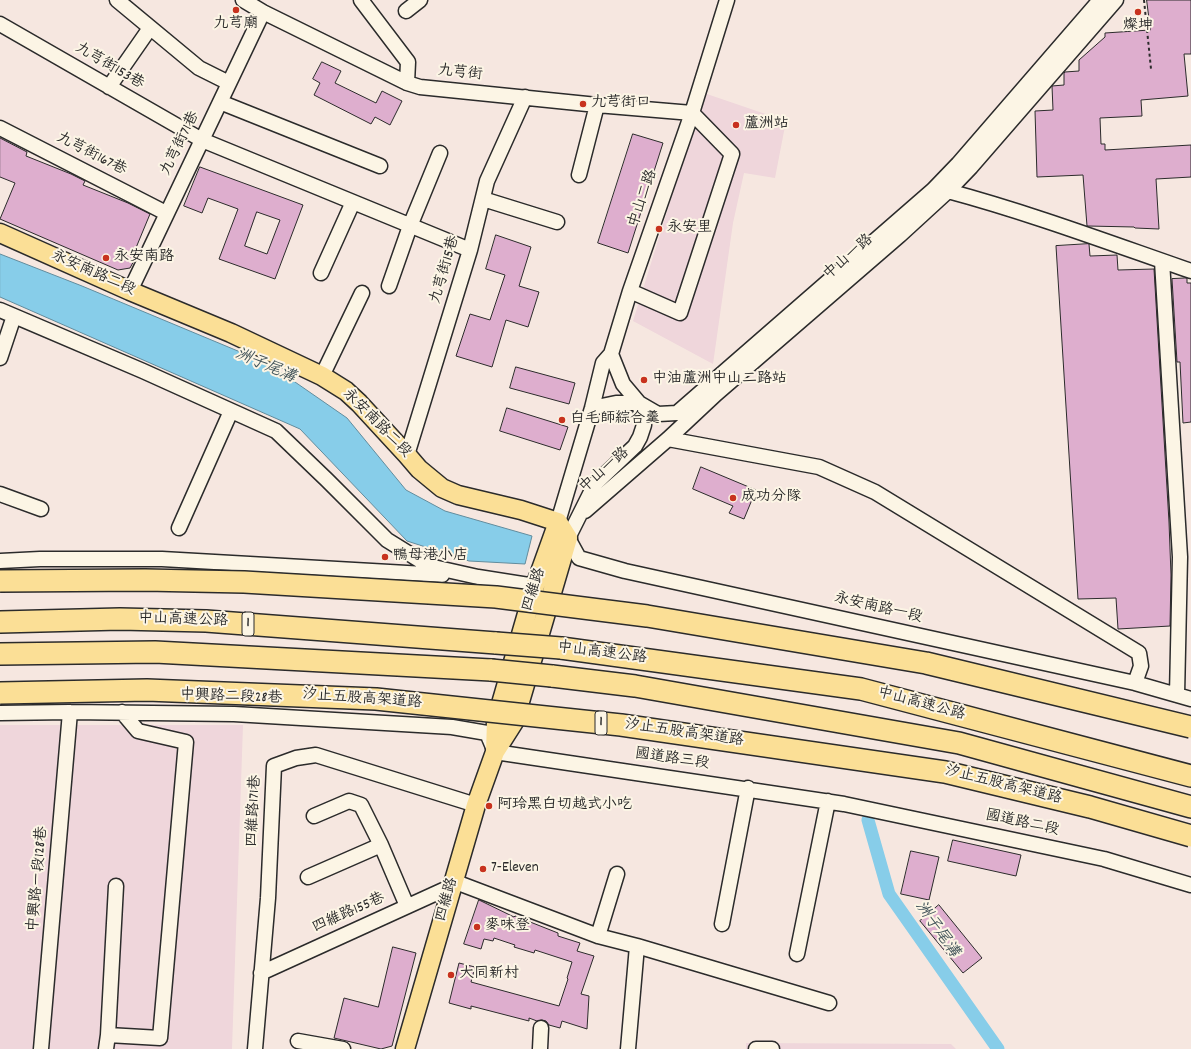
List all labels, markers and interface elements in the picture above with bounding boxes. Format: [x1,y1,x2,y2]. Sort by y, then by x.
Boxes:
marker: 九芎廟 [231,5,241,15]
marker: 燦坤 [1133,7,1143,17]
place label: 九芎廟 [214,16,258,34]
place label: 燦坤 [1123,18,1153,36]
street label: 九芎街153巷 [71,40,147,94]
street label: 九芎街 [437,63,483,85]
place label: 九芎街口 [591,95,651,113]
marker: 九芎街口 [578,99,588,109]
street label: 九芎街71巷 [158,109,204,179]
place label: 蘆洲站 [744,116,789,134]
marker: 蘆洲站 [731,120,741,130]
street label: 九芎街167巷 [53,130,129,180]
street label: 中山二路 [626,168,662,230]
place label: 永安里 [667,220,712,238]
marker: 永安里 [654,224,664,234]
street label: 中山一路 [820,232,878,284]
street label: 九芎街15巷 [428,234,464,306]
street label: 永安南路二段 [48,247,138,301]
place label: 永安南路 [114,249,174,267]
marker: 永安南路 [101,253,111,263]
water label: 洲子尾溝 [232,346,298,388]
place label: 中油蘆洲中山二路站 [652,371,787,389]
marker: 中油蘆洲中山二路站 [639,375,649,385]
street label: 永安南路二段 [338,386,414,462]
place label: 白毛師綜合羹 [570,411,660,429]
marker: 白毛師綜合羹 [557,415,567,425]
street label: 中山一路 [576,445,634,497]
place label: 成功分隊 [741,489,801,507]
marker: 成功分隊 [728,493,738,503]
place label: 鴨母港小店 [393,548,468,566]
marker: 鴨母港小店 [380,552,390,562]
street label: 四維路 [519,566,551,614]
street label: 永安南路一段 [832,590,924,628]
street label: 中山高速公路 [138,610,228,632]
road number: 1 [242,612,254,636]
street label: 中山高速公路 [556,640,648,668]
street label: 中山高速公路 [875,685,967,725]
street label: 中興路二段28巷 [179,687,283,709]
street label: 汐止五股高架道路 [302,687,422,713]
road number: 1 [595,711,607,735]
street label: 汐止五股高架道路 [623,717,745,751]
street label: 國道路三段 [634,746,710,774]
street label: 汐止五股高架道路 [943,763,1063,809]
street label: 四維路171巷 [244,774,266,848]
place label: 阿玲黑白切越式小吃 [497,797,632,815]
marker: 阿玲黑白切越式小吃 [484,801,494,811]
street label: 國道路二段 [983,807,1061,841]
street label: 中興路ㄧ段128巷 [25,825,53,933]
place label: 7-Eleven [491,860,539,878]
marker: 7-Eleven [478,864,488,874]
street label: 四維路 [433,876,463,924]
street label: 四維路155巷 [310,890,388,938]
water label: 洲子尾溝 [910,898,962,962]
place label: 麥味登 [485,918,530,936]
marker: 麥味登 [472,922,482,932]
place label: 大同新村 [459,966,519,984]
marker: 大同新村 [446,970,456,980]

